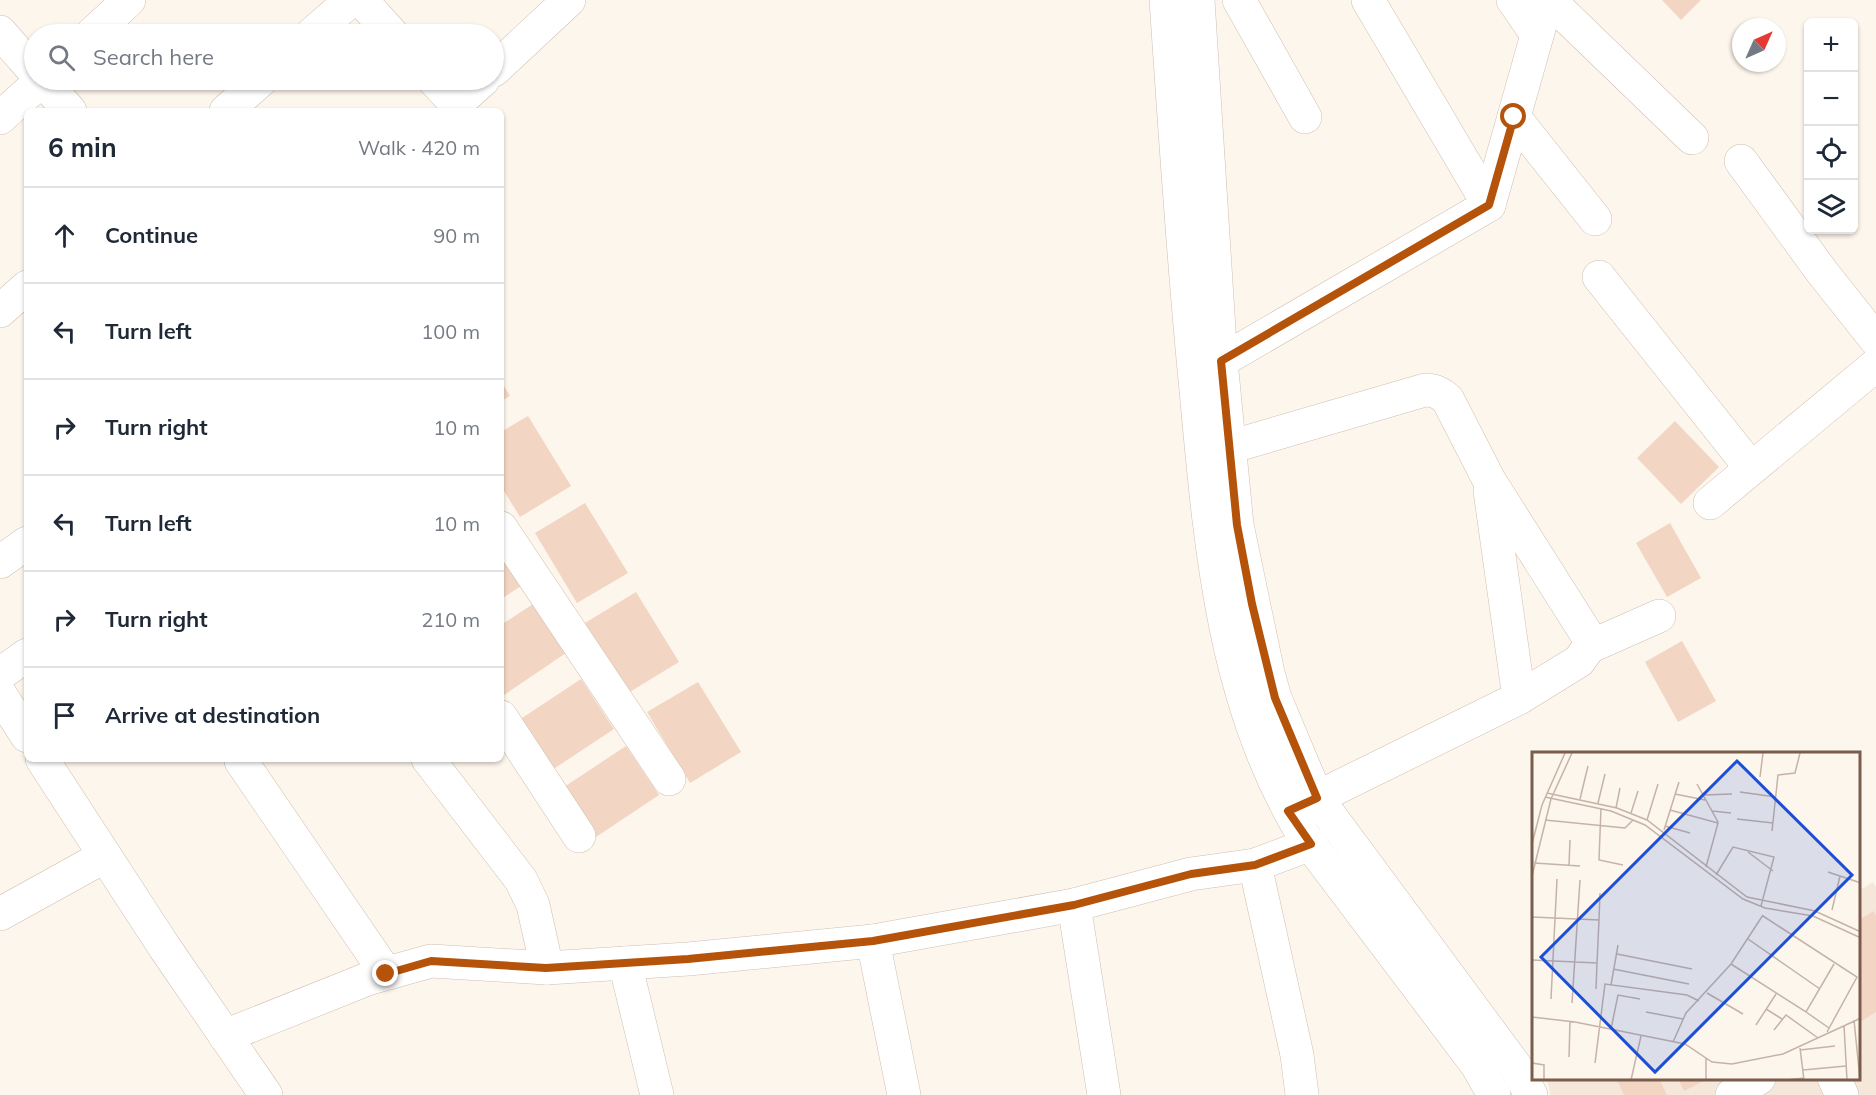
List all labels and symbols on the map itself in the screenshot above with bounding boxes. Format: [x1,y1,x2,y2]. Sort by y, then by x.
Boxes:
north arrow [1732,18,1786,72]
route start [1500,103,1526,129]
inset map [1532,752,1861,1080]
route end [372,960,398,986]

